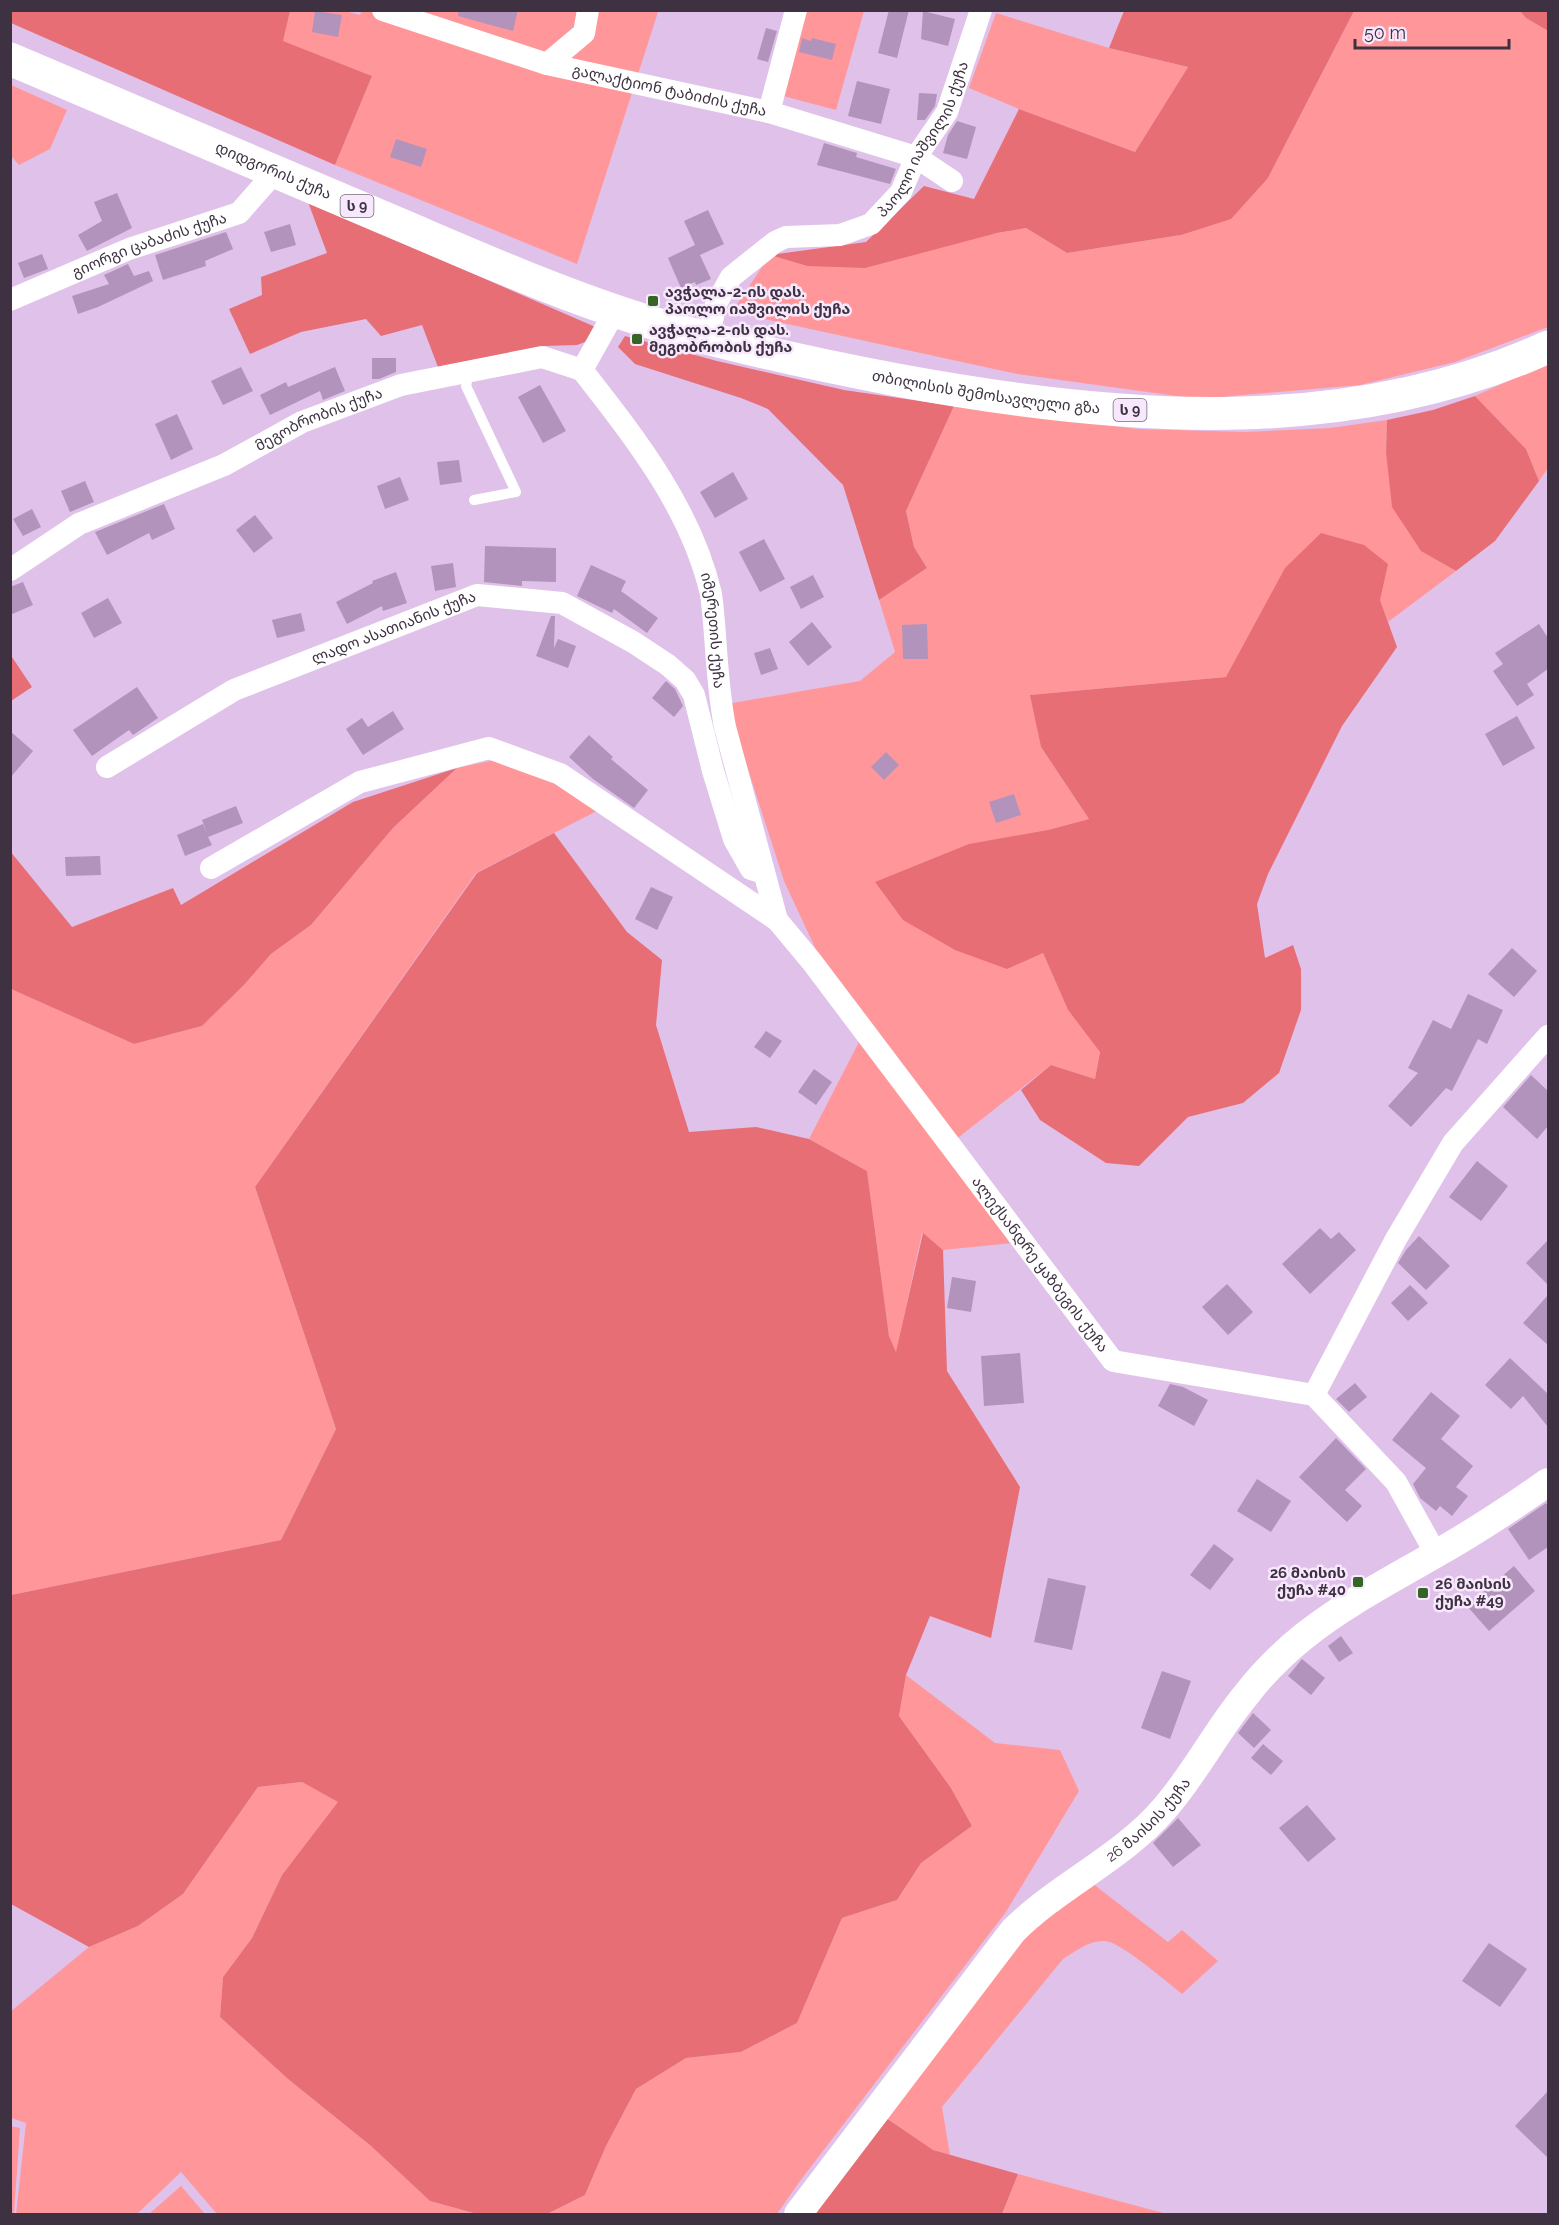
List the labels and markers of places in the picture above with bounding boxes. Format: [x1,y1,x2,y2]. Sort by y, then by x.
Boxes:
place label: ავჭალა-2-ის დას. პაოლო იაშვილის ქუჩა [665,283,850,318]
marker: ავჭალა-2-ის დას. პაოლო იაშვილის ქუჩა [646,294,660,308]
place label: ავჭალა-2-ის დას. მეგობრობის ქუჩა [649,321,793,356]
marker: ავჭალა-2-ის დას. მეგობრობის ქუჩა [630,332,644,346]
place label: 26 მაისის ქუჩა #40 [1270,1564,1346,1599]
marker: 26 მაისის ქუჩა #40 [1351,1575,1365,1589]
place label: 26 მაისის ქუჩა #49 [1435,1575,1511,1610]
marker: 26 მაისის ქუჩა #49 [1416,1586,1430,1600]

